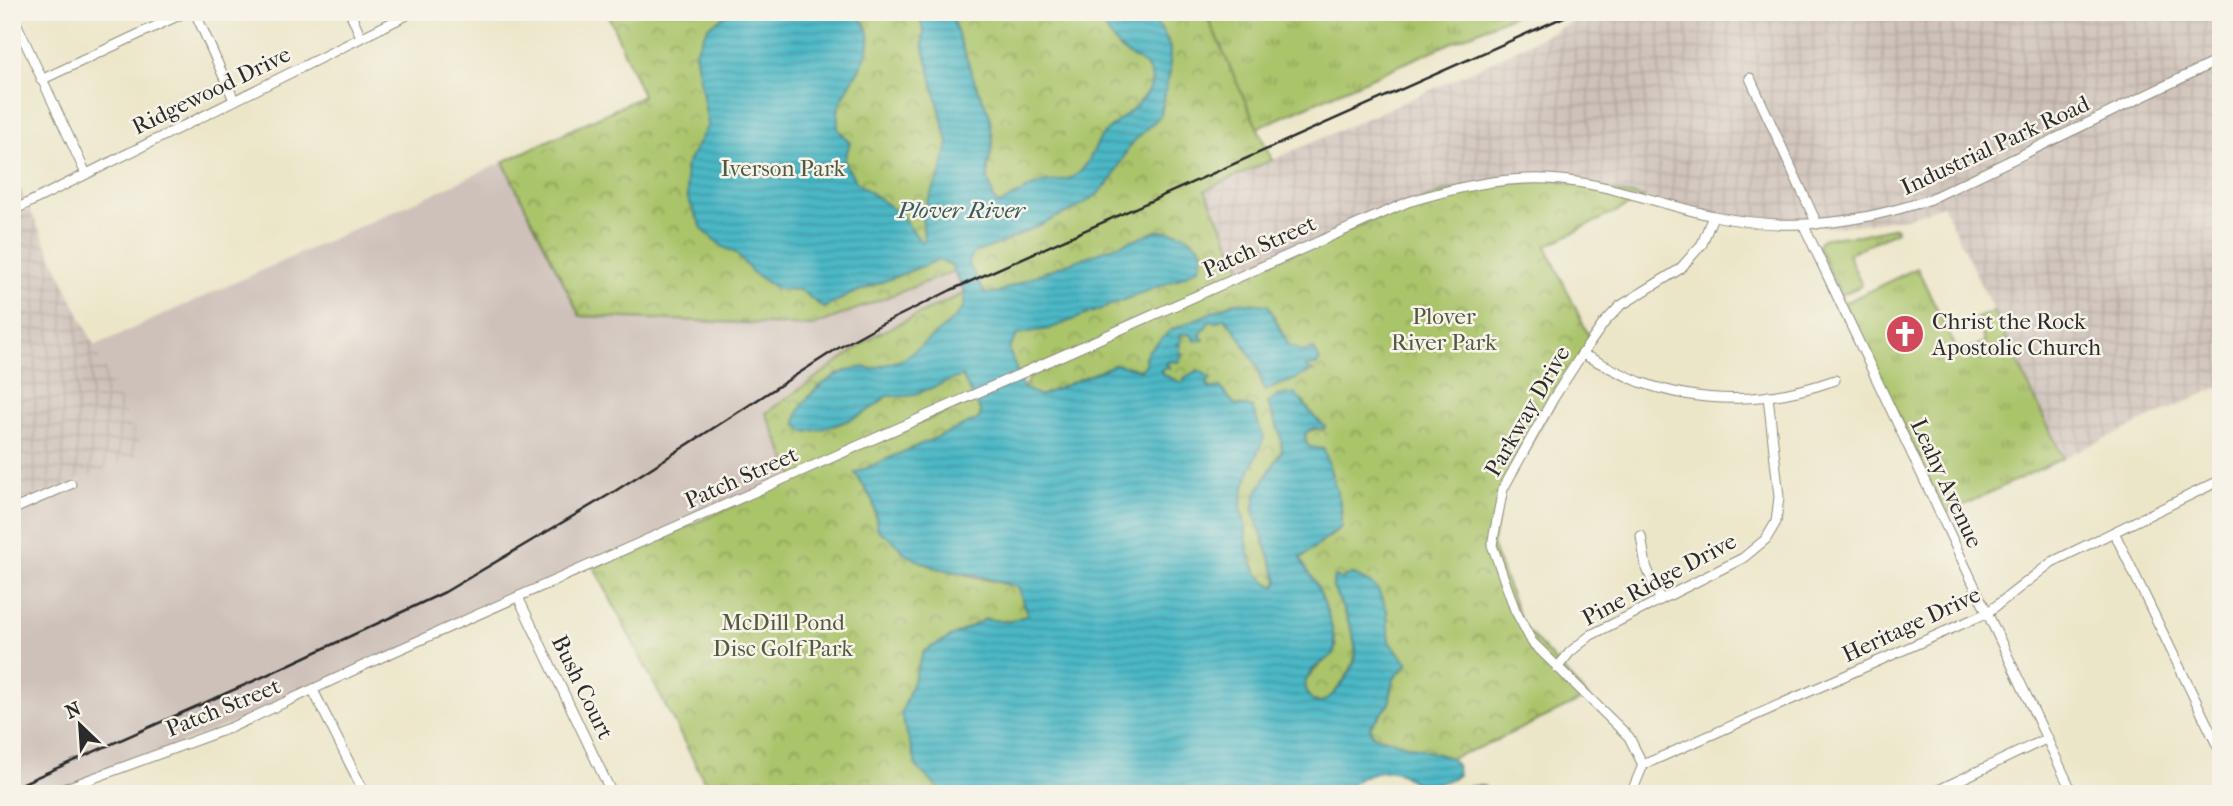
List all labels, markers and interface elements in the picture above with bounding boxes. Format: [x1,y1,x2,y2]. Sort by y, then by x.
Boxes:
street label: Ridgewood Drive [128,40,295,140]
street label: Industrial Park Road [1897,90,2094,201]
park label: Iverson Park [721,155,847,182]
water label: Plover River [896,196,1027,224]
street label: Patch Street [1198,209,1320,283]
park label: Plover River Park [1391,303,1498,356]
place label: Christ the Rock Apostolic Church [1931,308,2101,361]
church icon: Christ the Rock Apostolic Church [1884,313,1926,355]
street label: Parkway Drive [1479,341,1576,481]
street label: Leahy Avenue [1905,414,1988,552]
street label: Patch Street [680,440,802,514]
street label: Pine Ridge Drive [1577,527,1741,631]
street label: Heritage Drive [1838,581,1985,668]
park label: McDill Pond Disc Golf Park [713,609,854,662]
street label: Bush Court [546,631,619,744]
street label: Patch Street [162,672,284,743]
north arrow [46,690,116,760]
text: N [62,697,85,724]

